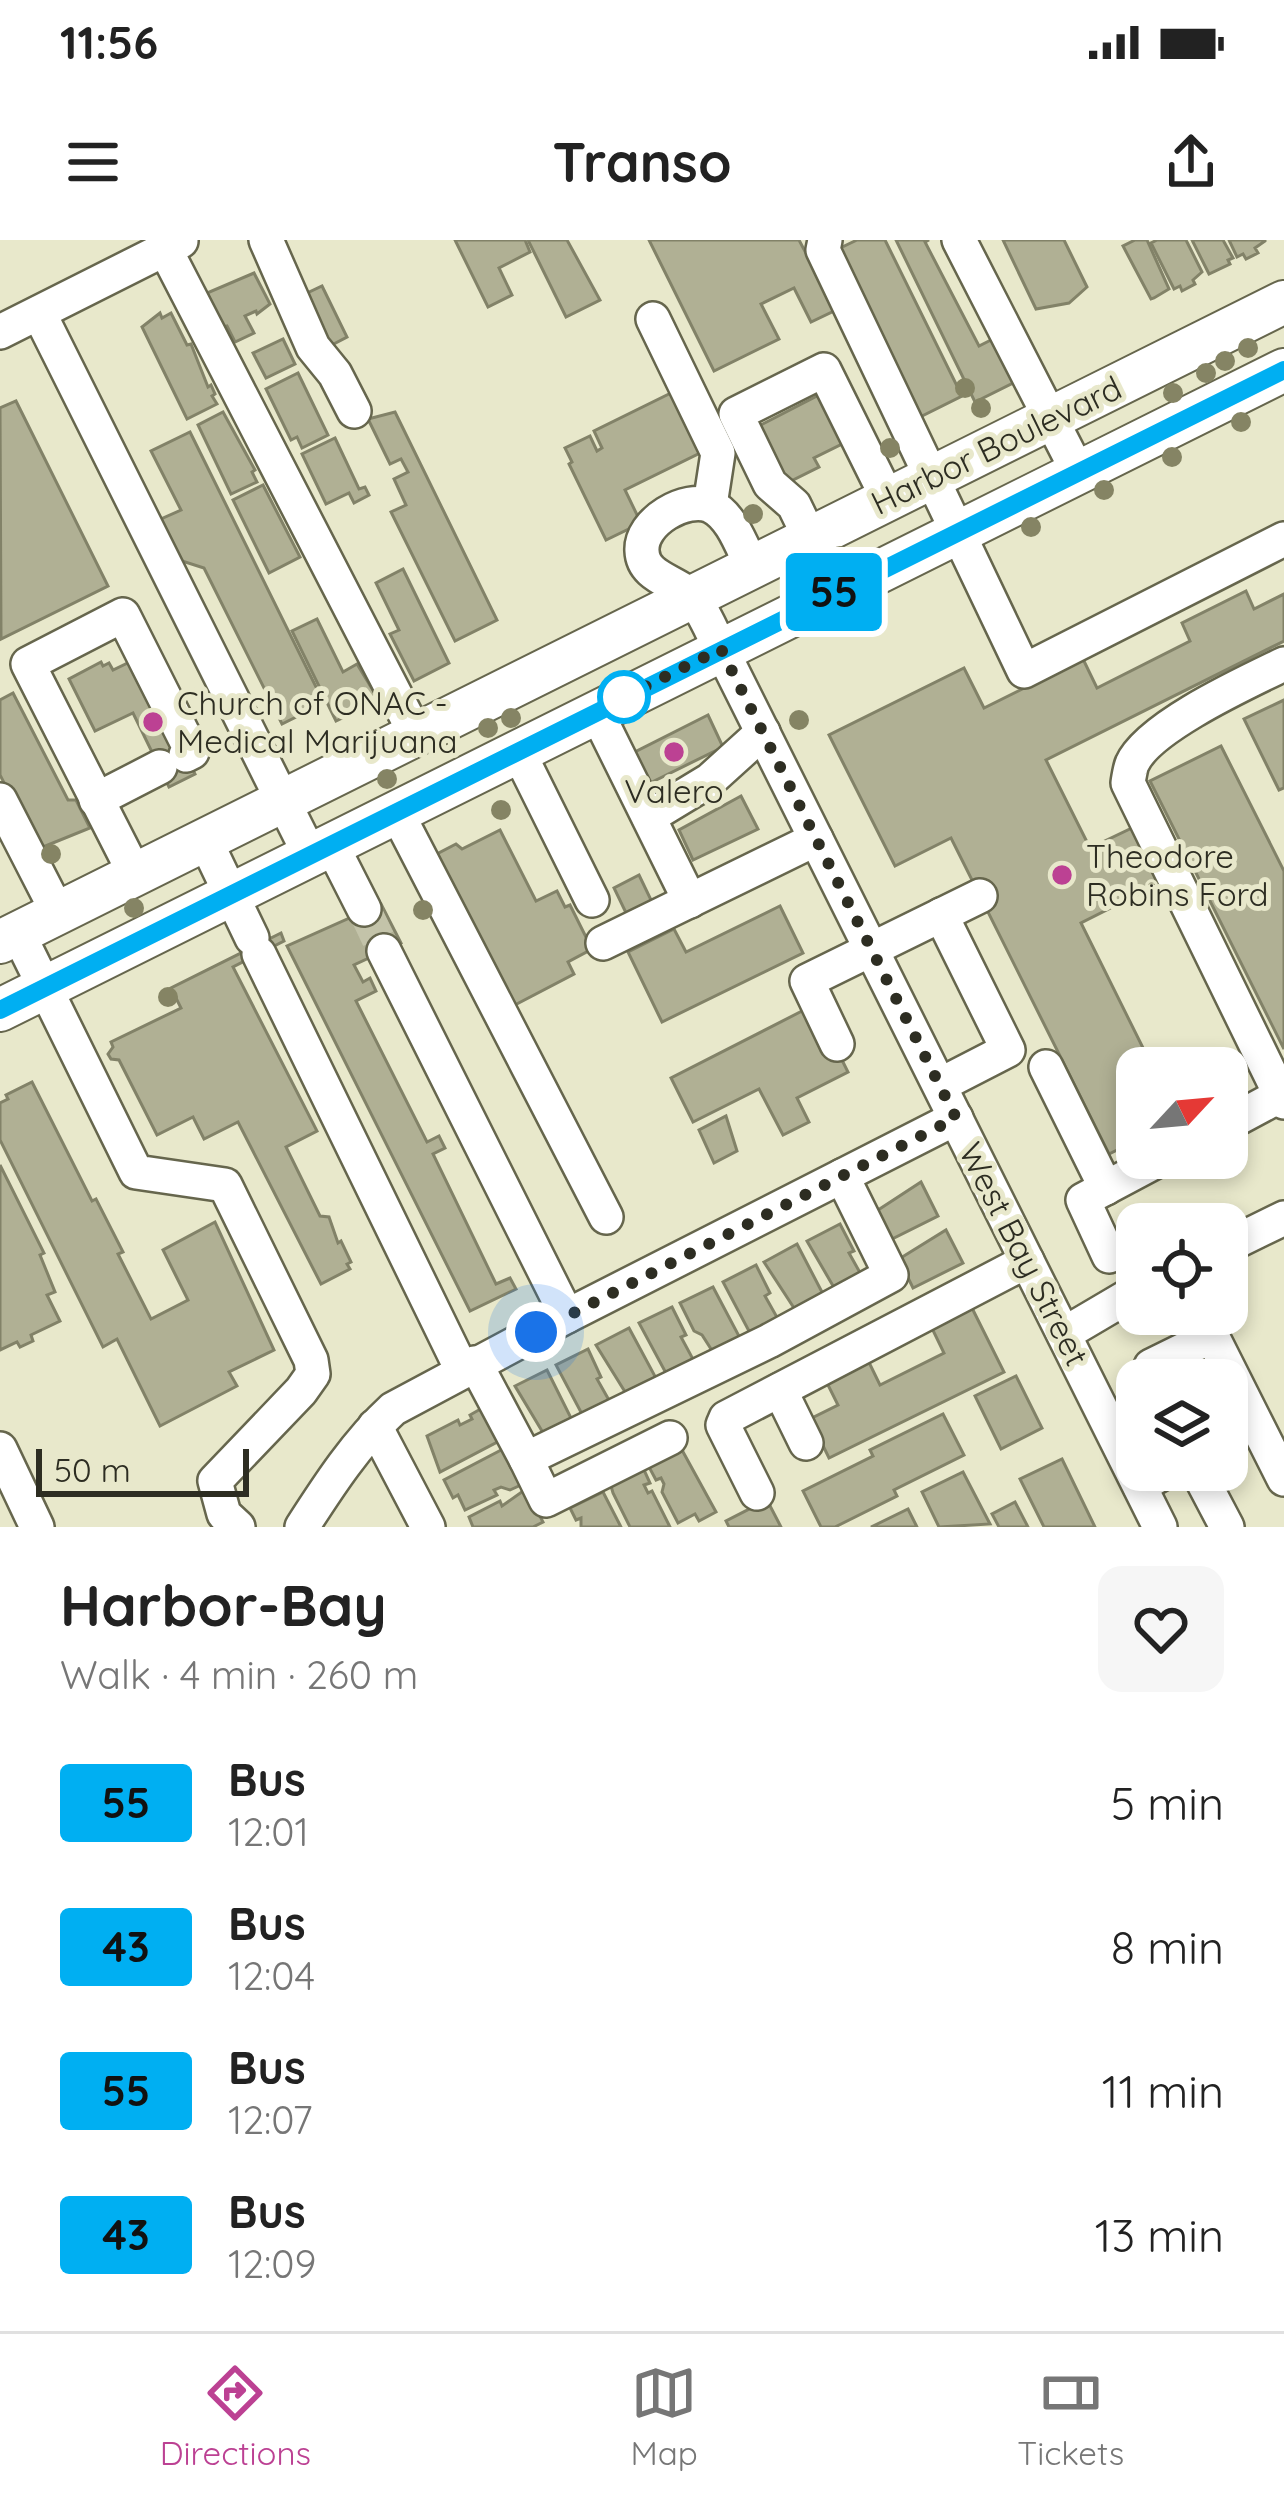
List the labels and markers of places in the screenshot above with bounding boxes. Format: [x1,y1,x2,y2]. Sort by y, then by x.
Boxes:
unlabelled marker [599,672,649,722]
place label: Church of ONAC - Medical Marijuana [177,682,458,761]
marker: Church of ONAC - Medical Marijuana [140,709,166,735]
marker: Valero [661,739,687,765]
place label: Valero [624,770,724,811]
place label: Theodore Robins Ford [1086,835,1269,914]
marker: Theodore Robins Ford [1049,862,1075,888]

